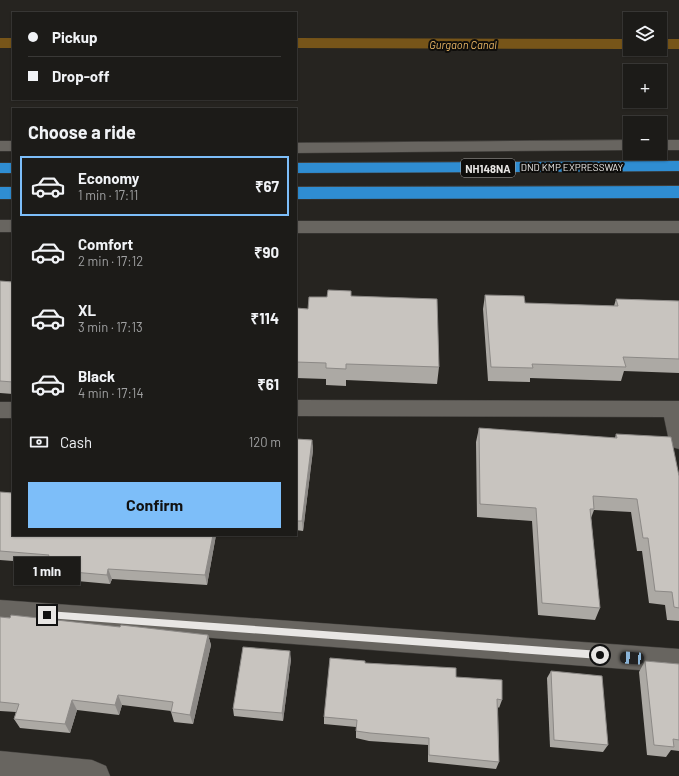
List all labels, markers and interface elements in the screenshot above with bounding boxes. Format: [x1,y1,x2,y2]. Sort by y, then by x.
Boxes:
map controls [623,12,667,160]
button: layers [623,12,667,56]
text: Pickup [52,28,98,46]
water label: Gurgaon Canal [429,38,497,51]
button: + [623,64,667,108]
text: Drop-off [52,67,110,85]
button: − [623,116,667,160]
text: Choose a ride [28,121,136,143]
road number: NH148NA [461,159,515,177]
street label: DND KMP EXPRESSWAY [521,161,624,173]
icon: car [30,168,66,204]
text: Economy [78,169,139,187]
text: ₹67 [255,177,279,195]
text: 1 min · 17:11 [78,187,138,203]
icon: car [30,234,66,270]
text: Comfort [78,235,133,253]
text: ₹90 [254,243,279,261]
text: 2 min · 17:12 [78,253,143,269]
icon: car [30,300,66,336]
text: XL [78,301,96,319]
text: ₹114 [251,309,279,327]
text: 3 min · 17:13 [78,319,143,335]
icon: car [30,366,66,402]
text: Black [78,367,115,385]
text: ₹61 [257,375,279,393]
text: 4 min · 17:14 [78,385,144,401]
icon: cash [28,431,50,453]
text: Cash [60,433,92,451]
text: 120 m [249,434,281,450]
button: Confirm [28,482,281,528]
callout: 1 min [14,557,80,585]
text: 1 min [33,563,61,579]
route end [38,606,56,624]
route start [591,646,609,664]
car [620,651,644,665]

